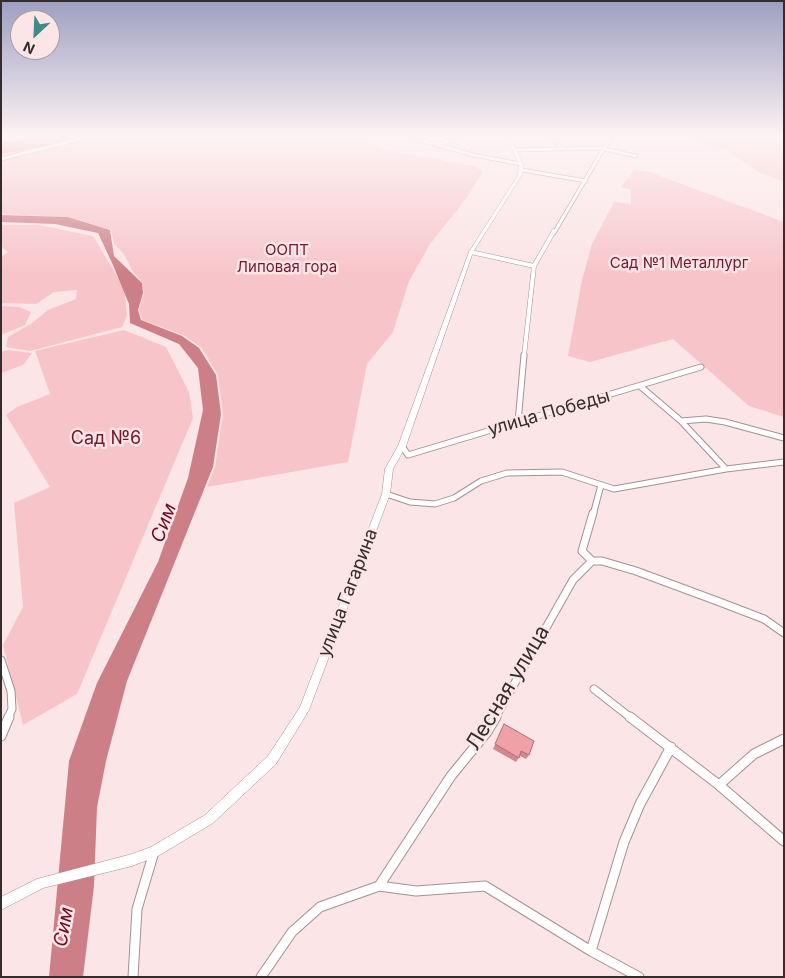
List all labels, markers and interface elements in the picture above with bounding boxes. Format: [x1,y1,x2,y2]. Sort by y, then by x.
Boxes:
north arrow [10,10,60,60]
text: N [20,38,37,58]
park label: ООПТ Липовая гора [237,241,337,276]
park label: Сад №1 Металлург [610,254,748,272]
street label: улица Победы [485,385,613,441]
park label: Сад №6 [71,428,141,450]
water label: Сим [146,500,182,546]
street label: улица Гагарина [314,526,382,660]
street label: Лесная улица [461,621,555,755]
water label: Сим [49,905,79,949]

